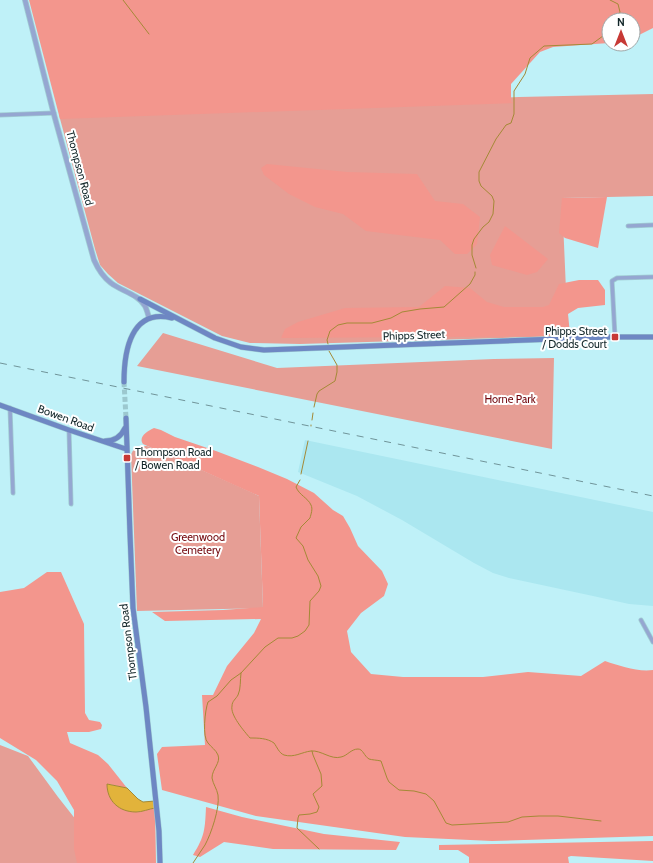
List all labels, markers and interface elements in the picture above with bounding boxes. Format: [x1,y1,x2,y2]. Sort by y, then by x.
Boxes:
north arrow [601,12,641,52]
text: N [617,15,625,29]
street label: Thompson Road [63,129,97,207]
place label: Phipps Street / Dodds Court [541,324,607,351]
street label: Phipps Street [383,327,446,343]
marker: Phipps Street / Dodds Court [610,332,620,342]
park label: Horne Park [484,392,536,406]
street label: Bowen Road [36,401,96,435]
place label: Thompson Road / Bowen Road [134,445,212,472]
marker: Thompson Road / Bowen Road [122,453,132,463]
park label: Greenwood Cemetery [171,530,225,557]
street label: Thompson Road [116,603,140,681]

